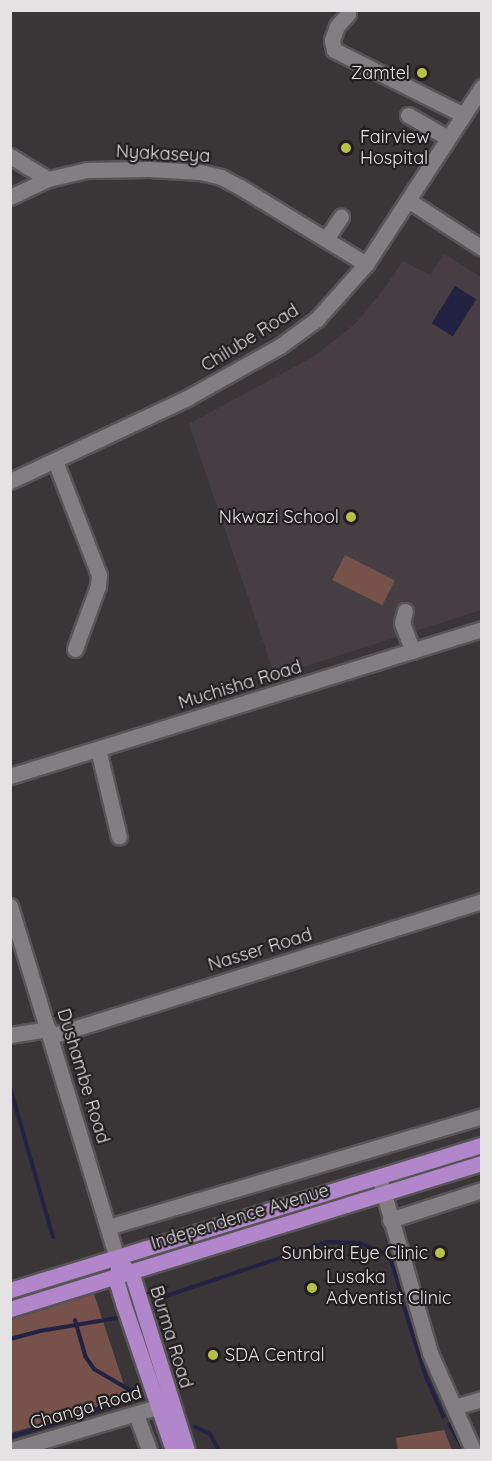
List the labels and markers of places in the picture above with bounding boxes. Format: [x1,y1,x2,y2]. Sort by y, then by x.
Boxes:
place label: Zamtel [351,62,410,84]
marker: Zamtel [415,66,429,80]
place label: Fairview Hospital [360,127,429,170]
marker: Fairview Hospital [337,139,355,157]
place label: Nkwazi School [219,506,339,528]
marker: Nkwazi School [344,510,358,524]
place label: Sunbird Eye Clinic [282,1242,428,1264]
marker: Sunbird Eye Clinic [433,1246,447,1260]
place label: Lusaka Adventist Clinic [326,1267,451,1310]
marker: Lusaka Adventist Clinic [303,1279,321,1297]
place label: SDA Central [225,1344,325,1366]
marker: SDA Central [206,1348,220,1362]

